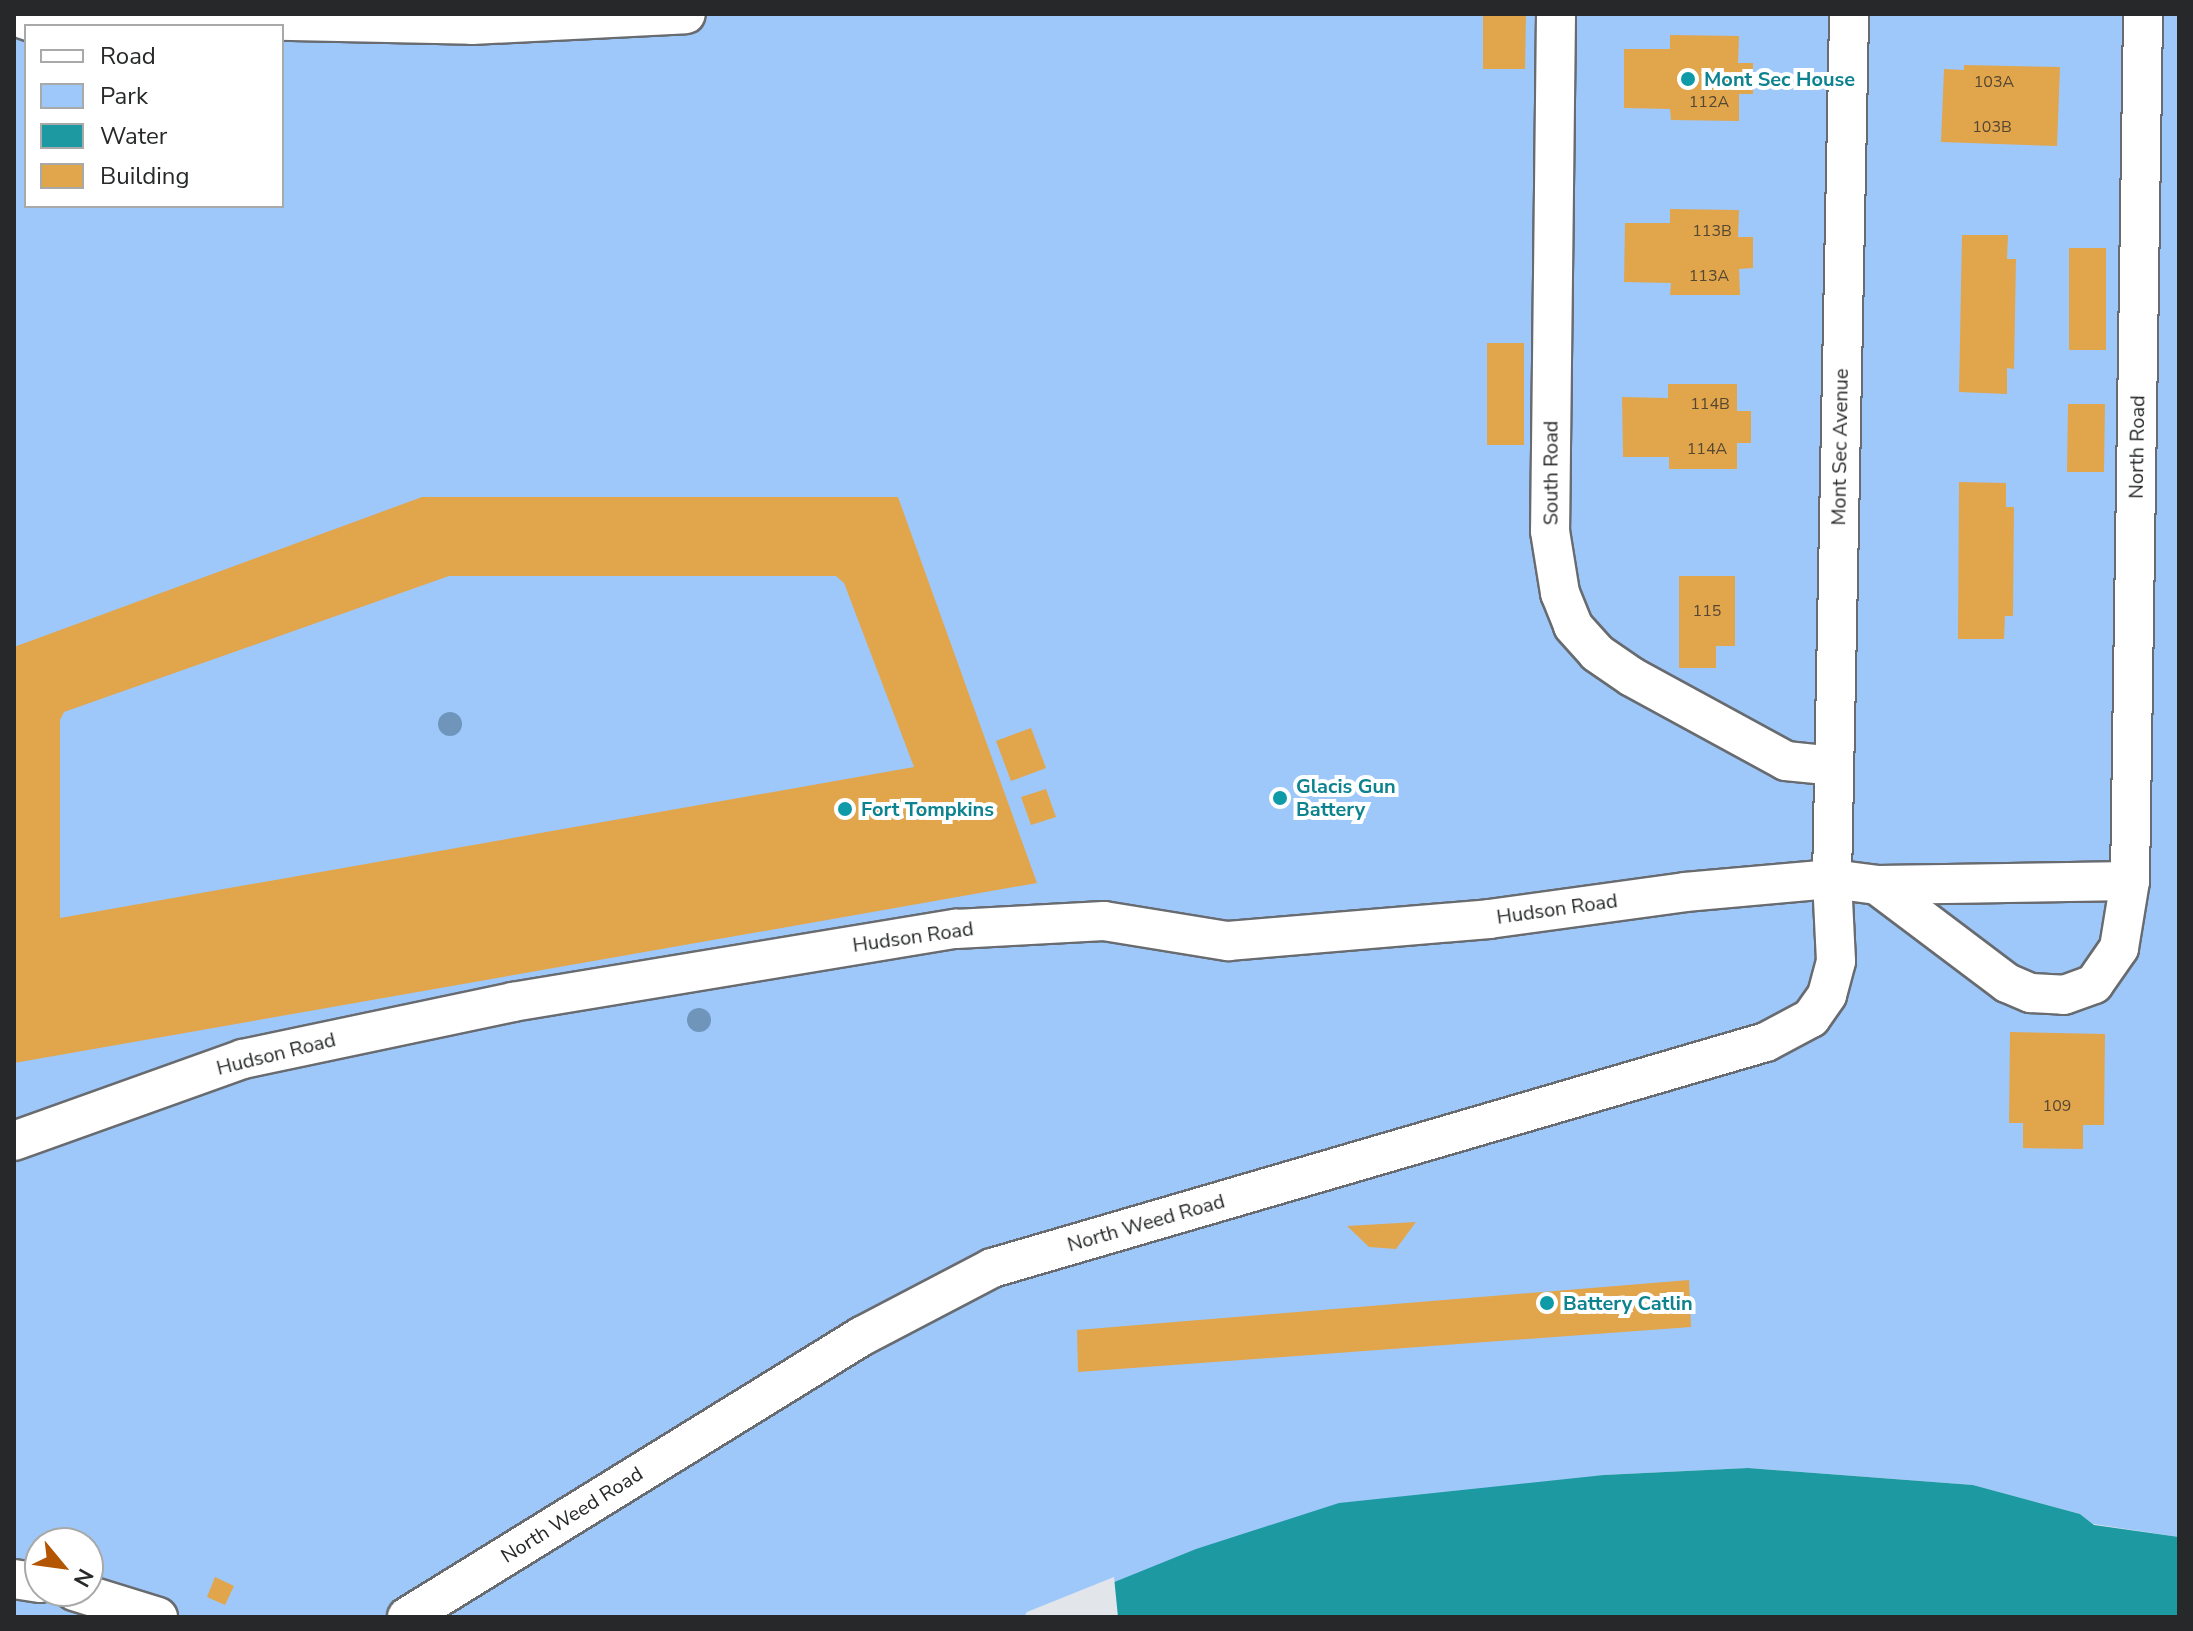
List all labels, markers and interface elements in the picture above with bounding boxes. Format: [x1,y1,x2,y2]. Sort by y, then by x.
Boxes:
legend [24,24,284,208]
text: Road [100,40,156,72]
place label: Mont Sec House [1704,67,1855,91]
marker: Mont Sec House [1679,70,1697,88]
house number: 103A [1974,72,2014,92]
text: Park [100,80,148,112]
house number: 112A [1689,92,1729,112]
house number: 103B [1972,117,2012,137]
text: Water [100,120,167,152]
text: Building [100,160,190,192]
house number: 113B [1692,221,1732,241]
house number: 113A [1689,266,1729,286]
street label: Mont Sec Avenue [1827,368,1853,526]
house number: 114B [1690,394,1730,414]
street label: North Road [2124,395,2150,499]
street label: South Road [1539,421,1563,525]
house number: 114A [1687,439,1727,459]
house number: 115 [1693,601,1721,621]
place label: Glacis Gun Battery [1296,774,1396,821]
marker: Glacis Gun Battery [1271,789,1289,807]
place label: Fort Tompkins [861,797,994,821]
marker: Fort Tompkins [836,800,854,818]
street label: Hudson Road [1495,889,1619,929]
street label: Hudson Road [851,917,975,957]
street label: Hudson Road [214,1028,338,1080]
house number: 109 [2043,1096,2071,1116]
street label: North Weed Road [1065,1189,1227,1257]
place label: Battery Catlin [1563,1291,1693,1315]
marker: Battery Catlin [1538,1294,1556,1312]
street label: North Weed Road [497,1462,647,1568]
north arrow [24,1527,104,1607]
text: N [66,1563,100,1592]

